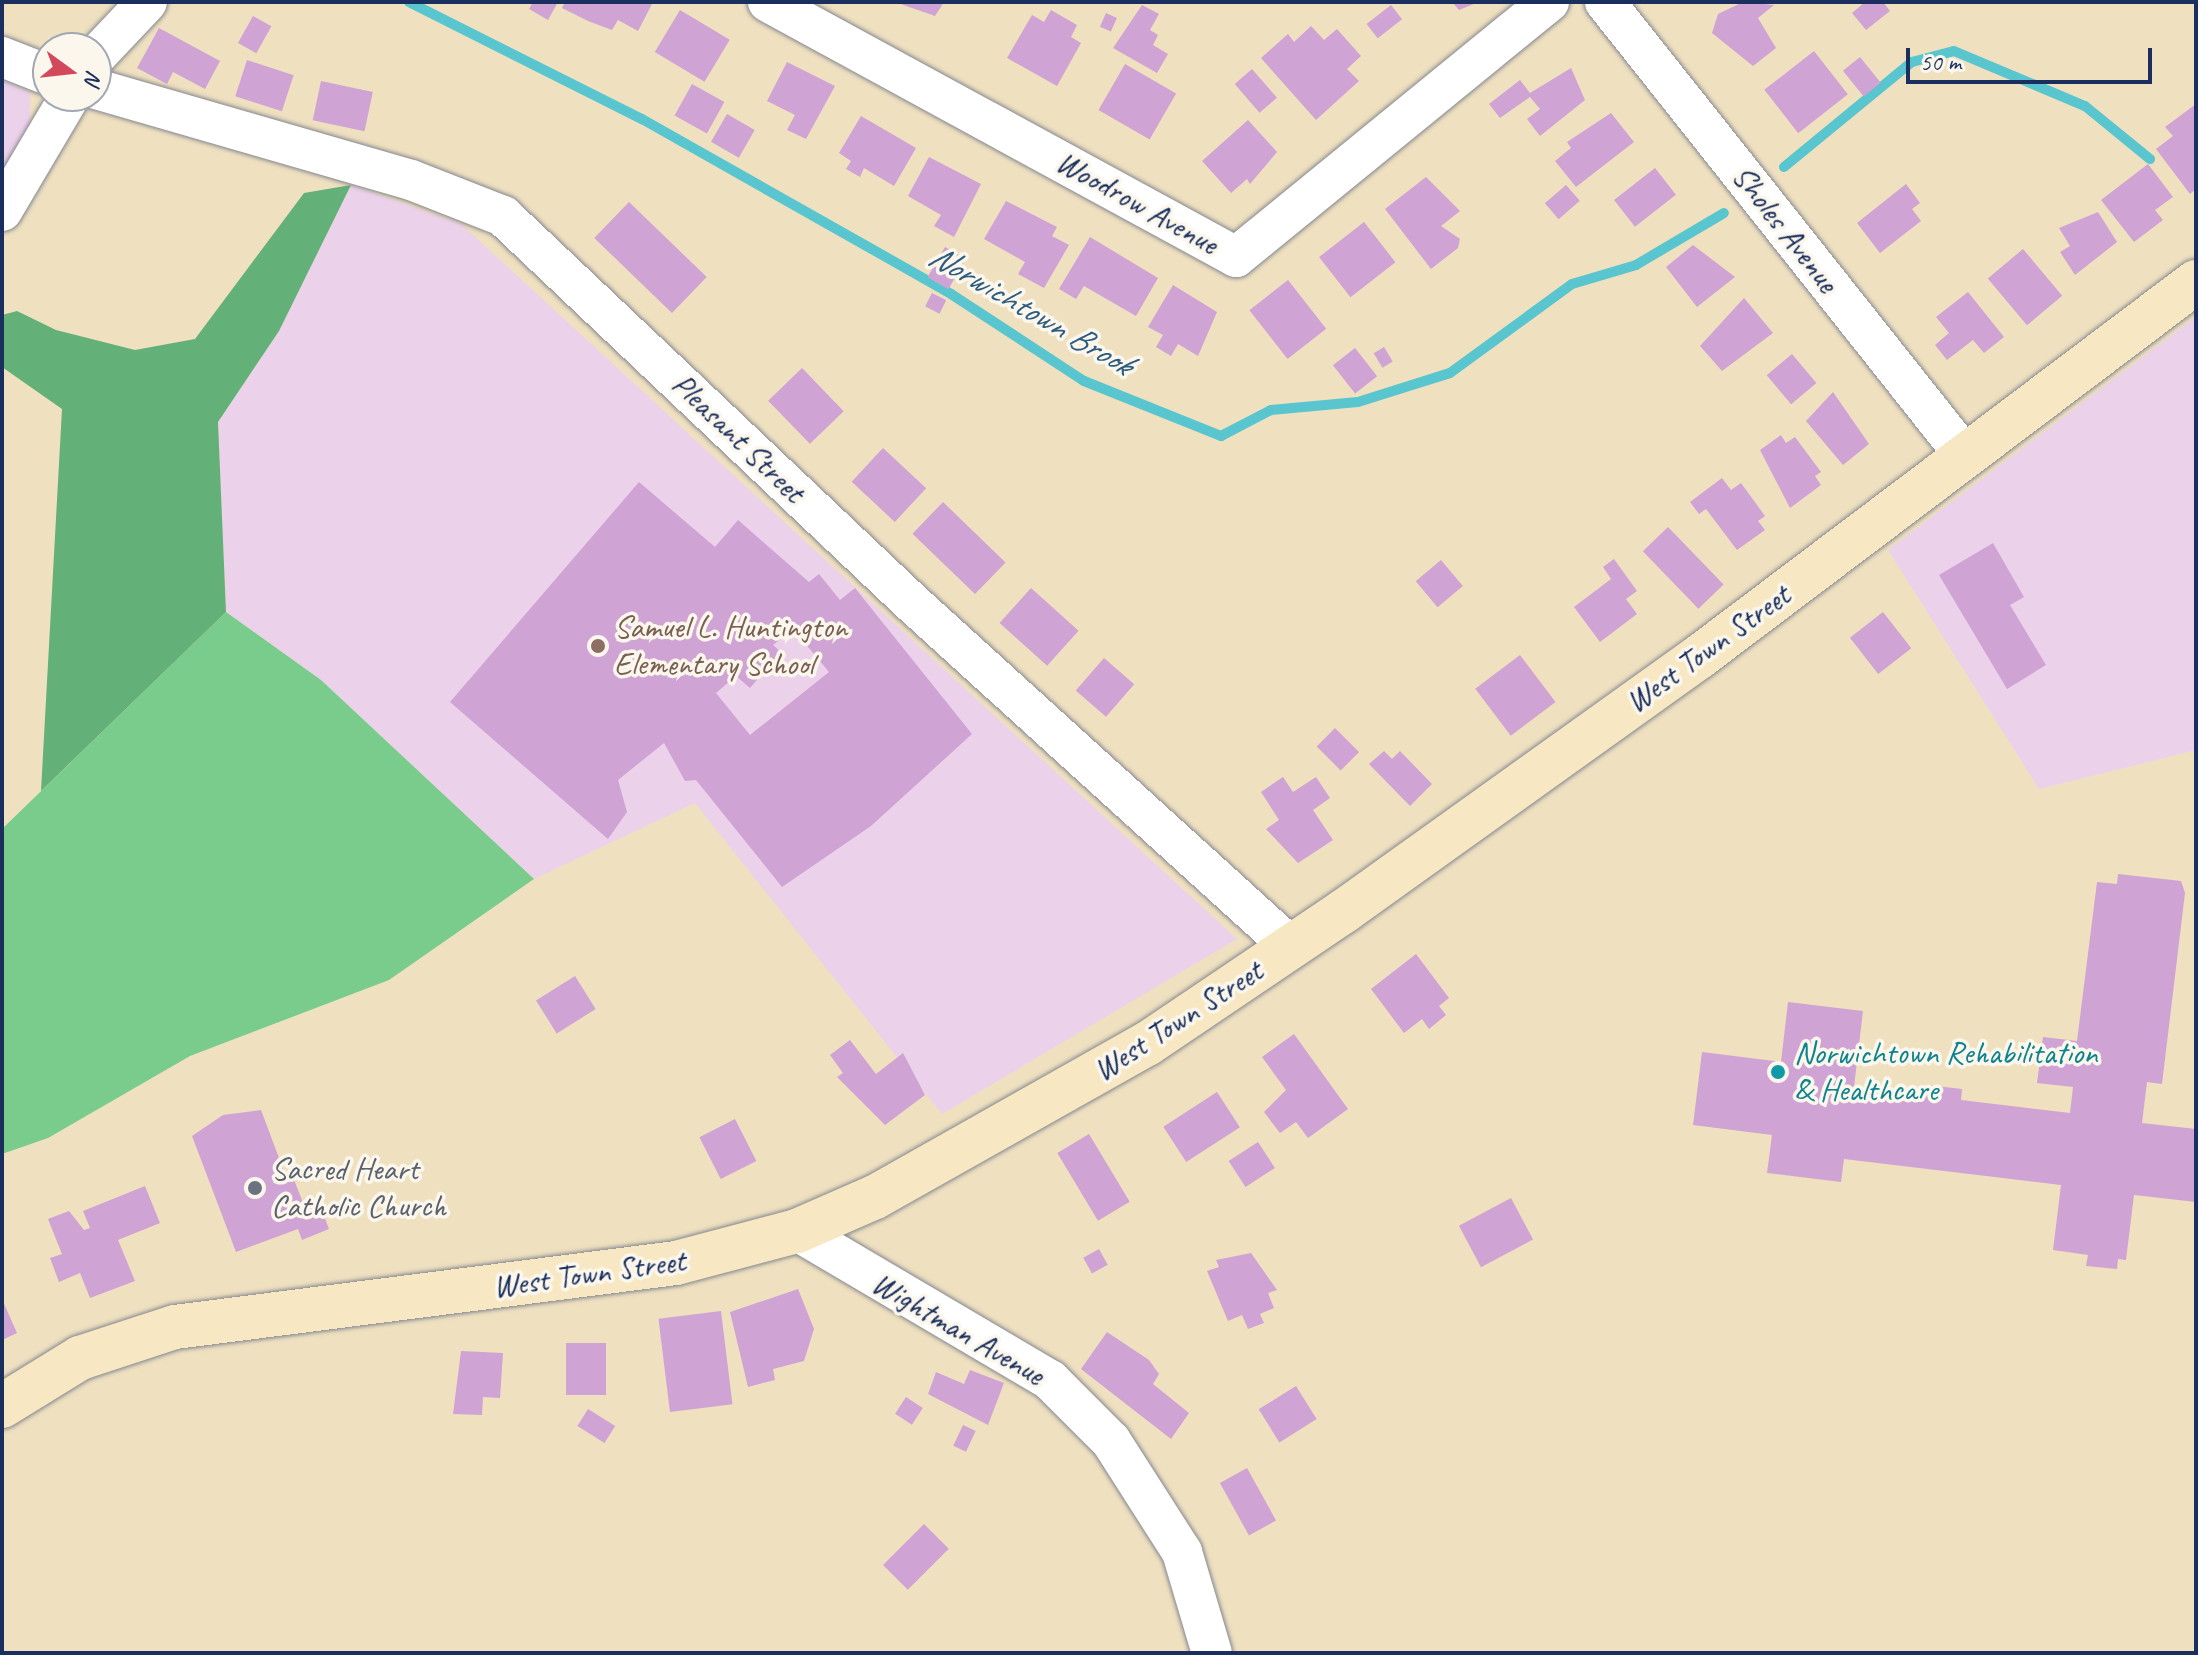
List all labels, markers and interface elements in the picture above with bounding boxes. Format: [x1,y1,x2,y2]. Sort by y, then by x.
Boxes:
north arrow [32,32,112,112]
scale bar [1910,32,2156,82]
text: 50 m [1920,47,1961,77]
text: N [78,67,109,88]
street label: Woodrow Avenue [1049,143,1225,263]
street label: Sholes Avenue [1724,158,1846,300]
water label: Norwichtown Brook [922,234,1140,384]
street label: Pleasant Street [663,365,813,511]
street label: West Town Street [1618,576,1798,722]
place label: Samuel L. Huntington Elementary School [614,609,847,684]
marker: Samuel L. Huntington Elementary School [589,637,607,655]
street label: West Town Street [1086,952,1270,1090]
place label: Norwichtown Rehabilitation & Healthcare [1794,1035,2098,1110]
marker: Norwichtown Rehabilitation & Healthcare [1769,1063,1787,1081]
place label: Sacred Heart Catholic Church [271,1151,447,1226]
marker: Sacred Heart Catholic Church [246,1179,264,1197]
street label: West Town Street [490,1241,688,1307]
street label: Wightman Avenue [865,1264,1051,1394]

